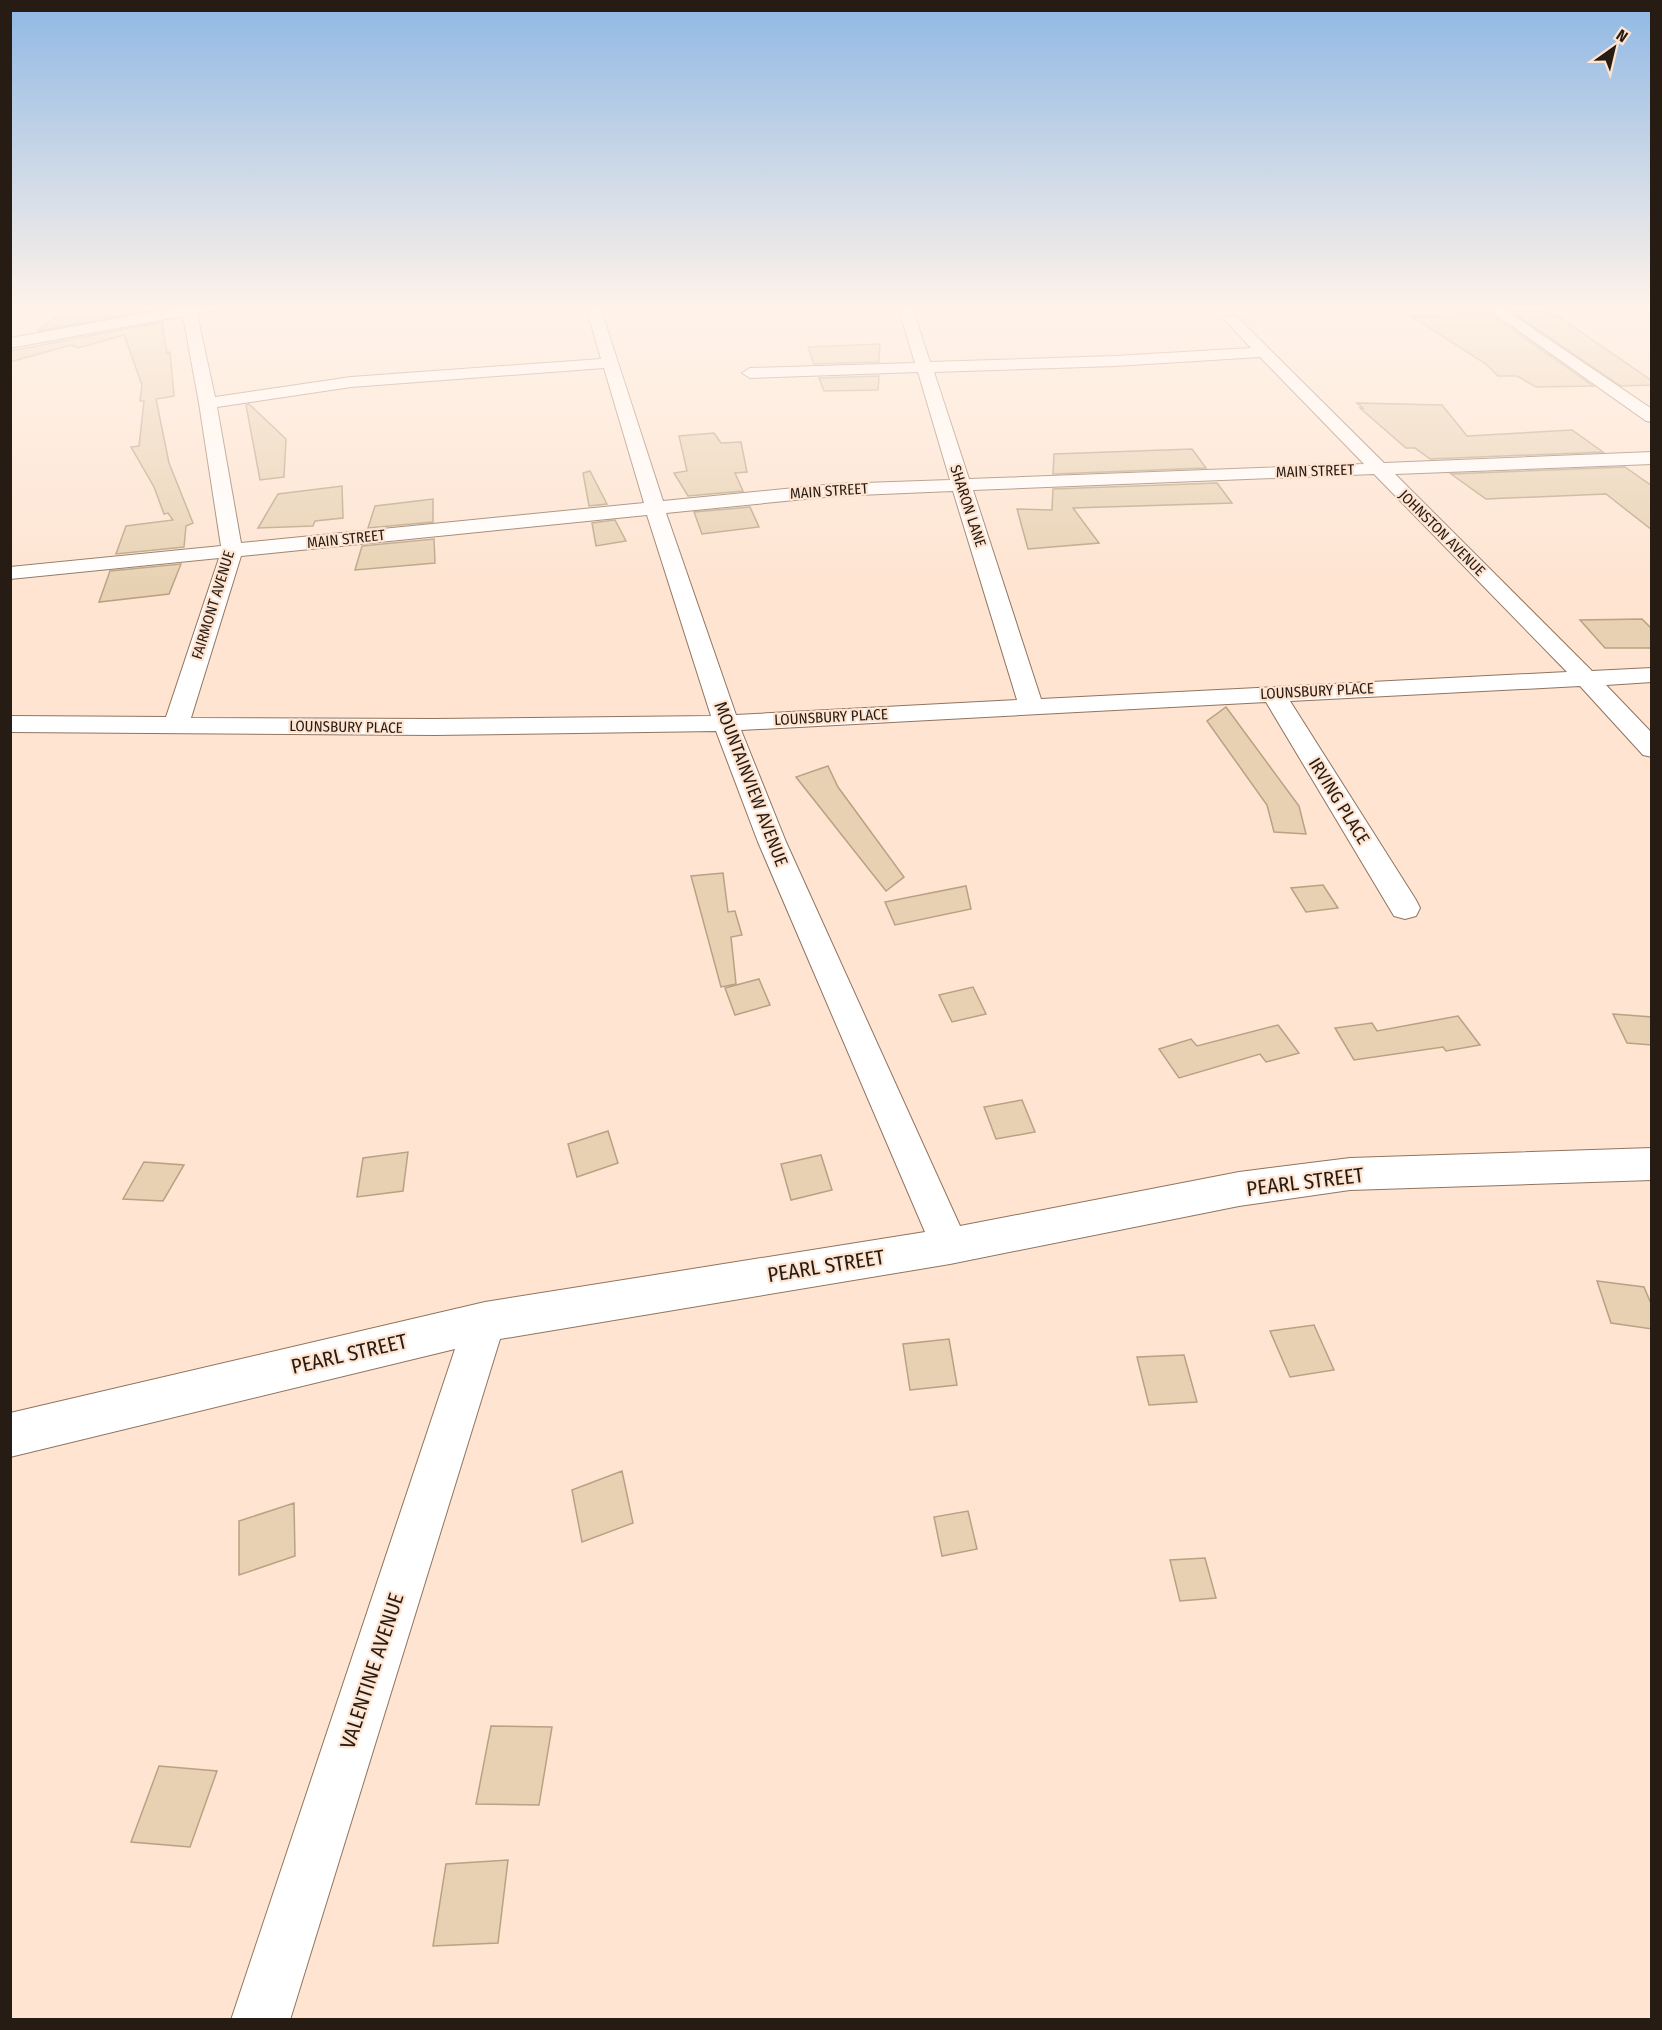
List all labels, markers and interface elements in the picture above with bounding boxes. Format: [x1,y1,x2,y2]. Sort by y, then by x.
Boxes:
north arrow [1584,18,1644,78]
text: N [1613,25,1631,47]
street label: MAIN STREET [1276,461,1355,481]
street label: SHARON LANE [946,463,990,549]
street label: MAIN STREET [789,479,869,503]
street label: JOHNSTON AVENUE [1395,486,1489,580]
street label: MAIN STREET [306,526,386,552]
street label: FAIRMONT AVENUE [188,549,238,661]
street label: LOUNSBURY PLACE [1260,679,1374,703]
street label: MOUNTAINVIEW AVENUE [709,698,793,870]
street label: LOUNSBURY PLACE [774,705,888,729]
street label: LOUNSBURY PLACE [289,717,403,737]
street label: IRVING PLACE [1304,754,1374,848]
street label: PEARL STREET [1245,1162,1365,1202]
street label: PEARL STREET [766,1244,887,1288]
street label: PEARL STREET [289,1328,410,1380]
street label: VALENTINE AVENUE [335,1590,409,1752]

